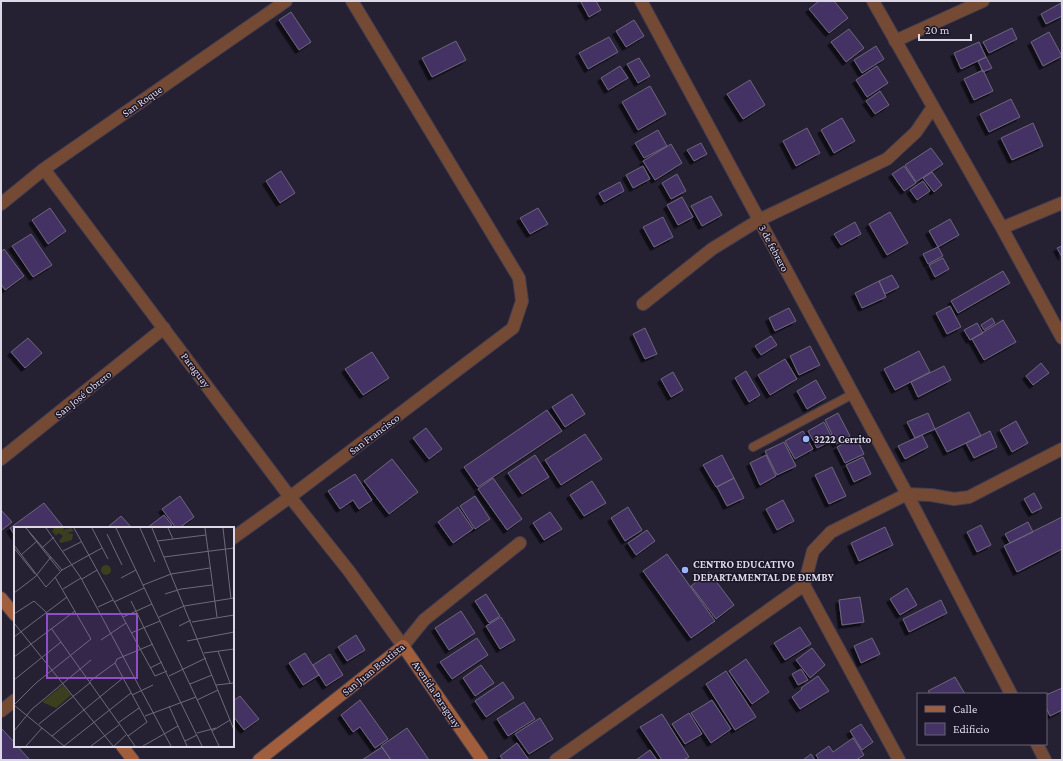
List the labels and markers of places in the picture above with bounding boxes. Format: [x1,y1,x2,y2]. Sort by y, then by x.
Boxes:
place label: 3222 Cerrito [814,433,871,445]
marker: 3222 Cerrito [801,434,811,444]
place label: CENTRO EDUCATIVO DEPARTAMENTAL DE ÐEMBY [693,558,834,583]
marker: CENTRO EDUCATIVO DEPARTAMENTAL DE ÐEMBY [680,565,690,575]

